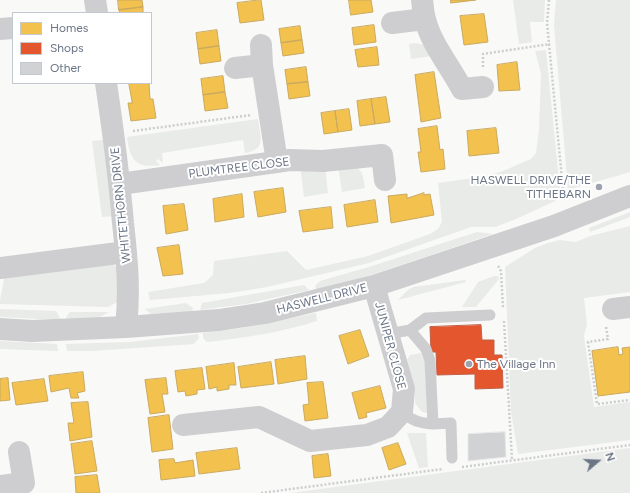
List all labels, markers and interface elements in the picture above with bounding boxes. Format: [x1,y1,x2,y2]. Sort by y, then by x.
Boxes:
legend [12,12,152,84]
text: Homes [50,21,88,35]
text: Shops [50,41,84,55]
text: Other [50,61,81,75]
street label: WHITETHORN DRIVE [108,146,134,264]
street label: PLUMTREE CLOSE [188,155,290,181]
place label: HASWELL DRIVE/THE TITHEBARN [471,173,591,201]
marker: HASWELL DRIVE/THE TITHEBARN [594,182,604,192]
street label: HASWELL DRIVE [275,281,369,317]
street label: JUNIPER CLOSE [371,301,409,391]
place label: The Village Inn [477,357,556,371]
marker: The Village Inn [464,359,474,369]
north arrow [578,441,618,481]
text: N [602,451,617,463]

